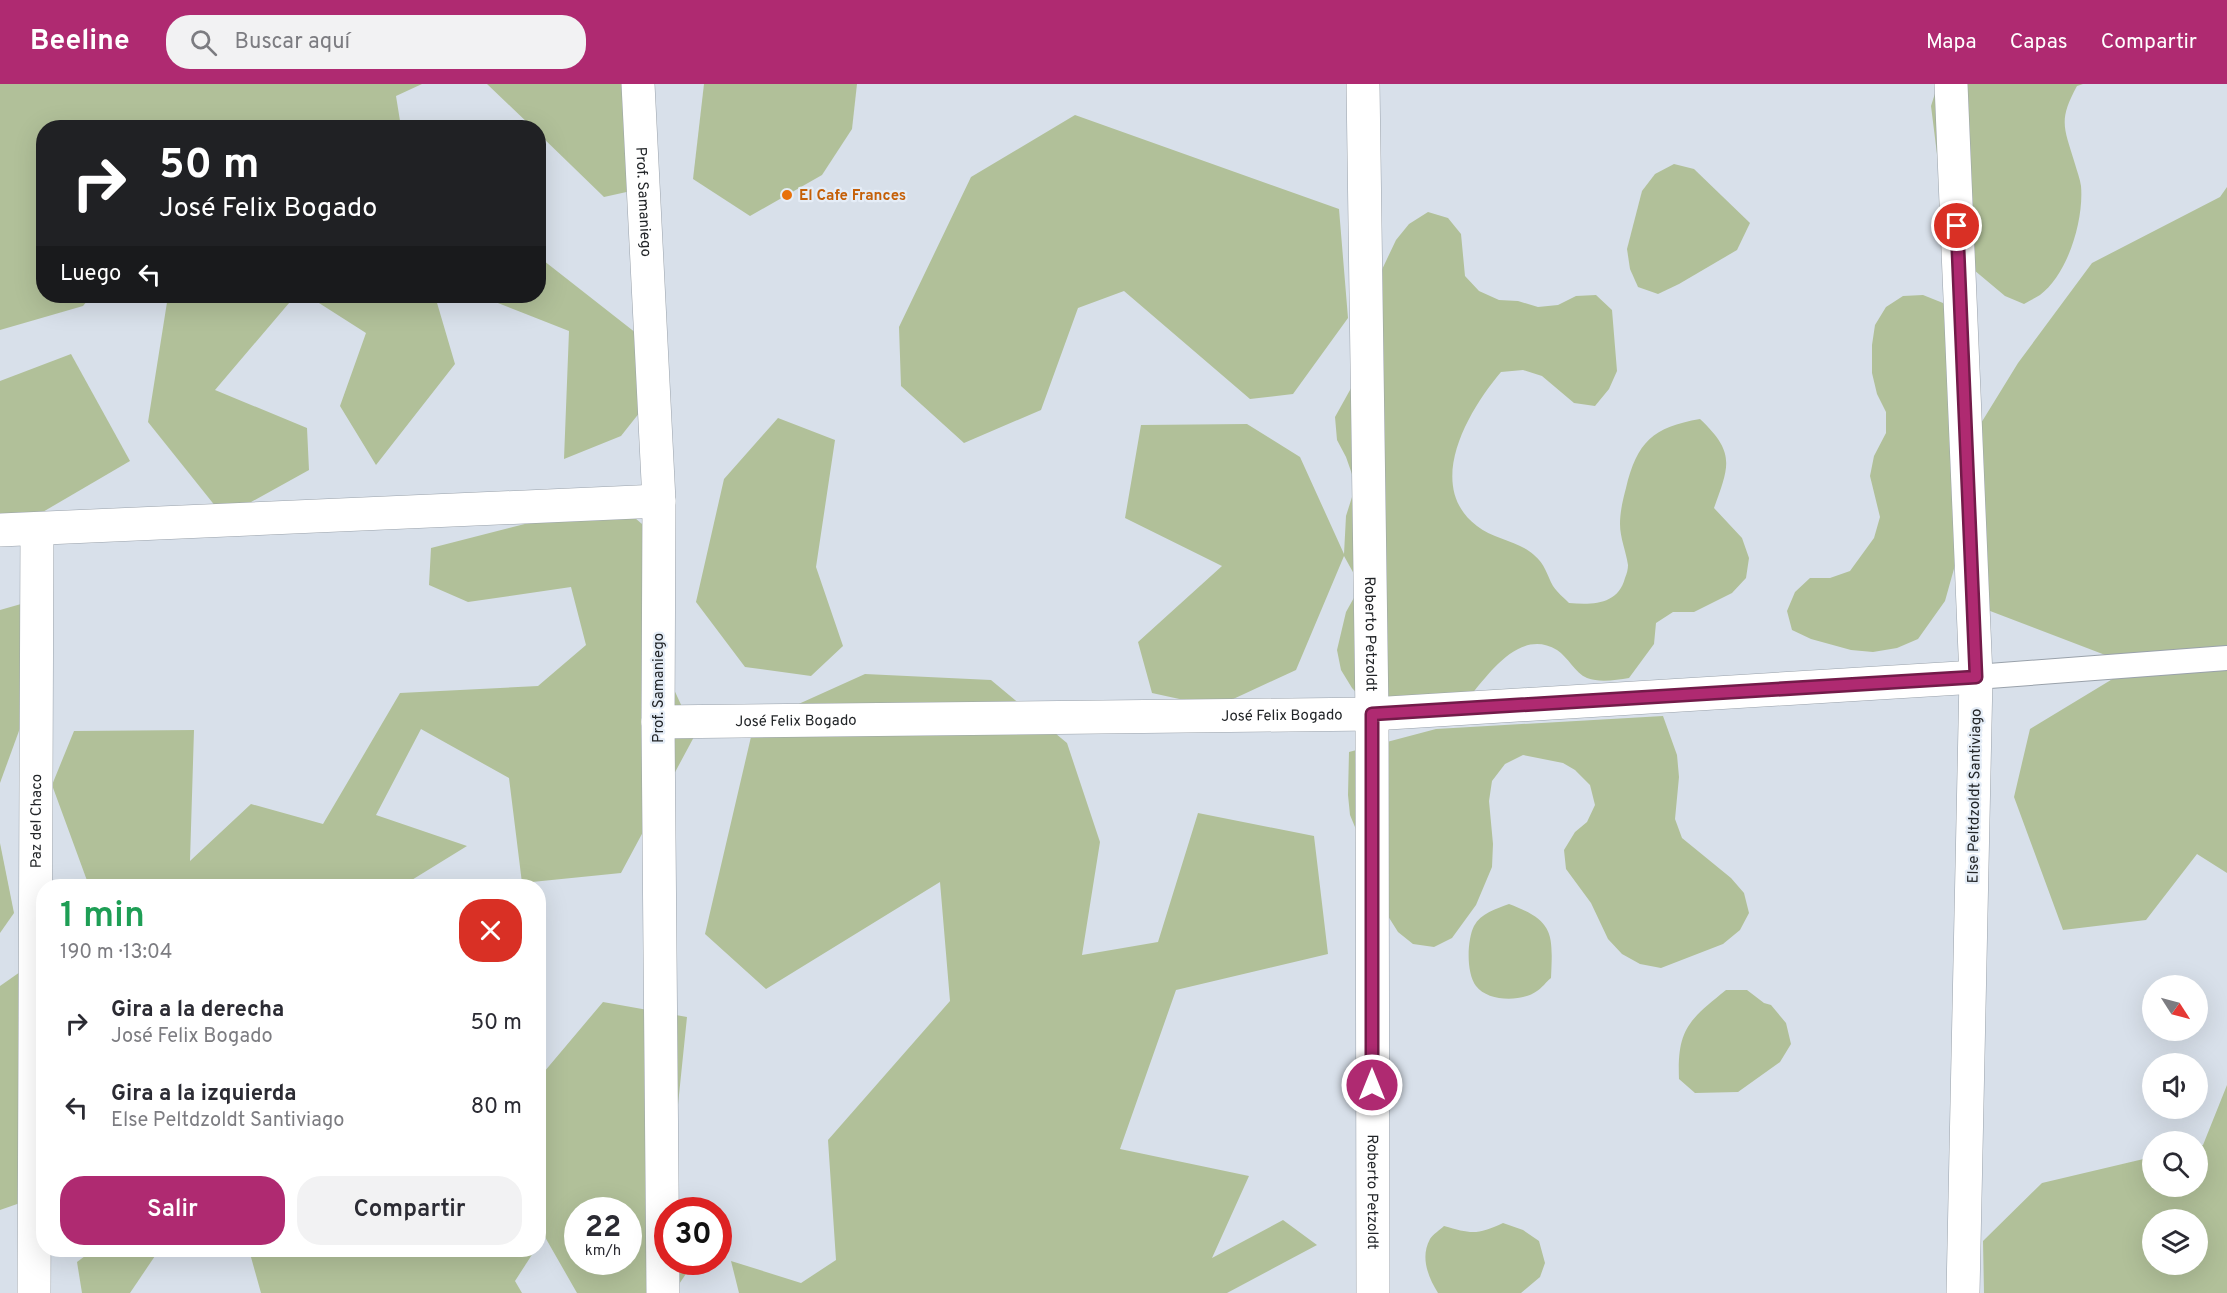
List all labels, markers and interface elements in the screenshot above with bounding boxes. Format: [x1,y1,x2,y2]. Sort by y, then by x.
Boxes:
search box [166,15,586,69]
text: Beeline [30,24,130,60]
icon: search [187,26,220,59]
text: Buscar aquí [235,29,350,56]
text: Mapa [1926,29,1977,56]
text: Capas [2010,29,2068,56]
text: Compartir [2101,29,2197,56]
text: 50 m [159,140,260,193]
icon: right [60,144,138,222]
street label: Prof. Samaniego [630,146,655,257]
place label: El Cafe Frances [799,187,906,206]
marker: El Cafe Frances [780,188,794,202]
text: José Felix Bogado [159,192,377,226]
pin [1931,200,1982,251]
icon: arrive [1940,209,1973,242]
icon: left [133,258,166,291]
text: Luego [60,261,121,288]
street label: Roberto Petzoldt [1359,576,1380,692]
street label: Prof. Samaniego [650,633,669,743]
street label: José Felix Bogado [1221,706,1343,727]
street label: Else Peltdzoldt Santiviago [1964,708,1987,884]
street label: José Felix Bogado [735,712,857,732]
street label: Paz del Chaco [28,774,47,868]
text: 1 min [60,894,145,940]
button: close [459,899,522,962]
text: 190 m · 13:04 [60,940,172,966]
north arrow [2142,975,2208,1041]
map controls [2142,975,2208,1275]
text: Gira a la derecha [111,997,284,1024]
icon: right [60,1007,93,1040]
text: 50 m [470,1010,522,1037]
text: José Felix Bogado [111,1024,273,1050]
position arrow [1340,1053,1404,1117]
button: sound [2142,1053,2208,1119]
text: Gira a la izquierda [111,1081,297,1108]
icon: left [60,1091,93,1124]
text: 80 m [471,1094,522,1121]
text: Else Peltdzoldt Santiviago [111,1108,344,1134]
button: search [2142,1131,2208,1197]
street label: Roberto Petzoldt [1362,1134,1381,1250]
button: Salir [60,1176,285,1245]
button: Compartir [297,1176,522,1245]
speed limit sign: 30 [654,1197,732,1275]
button: layers [2142,1209,2208,1275]
text: 22 [585,1210,621,1247]
text: km/h [585,1242,621,1261]

